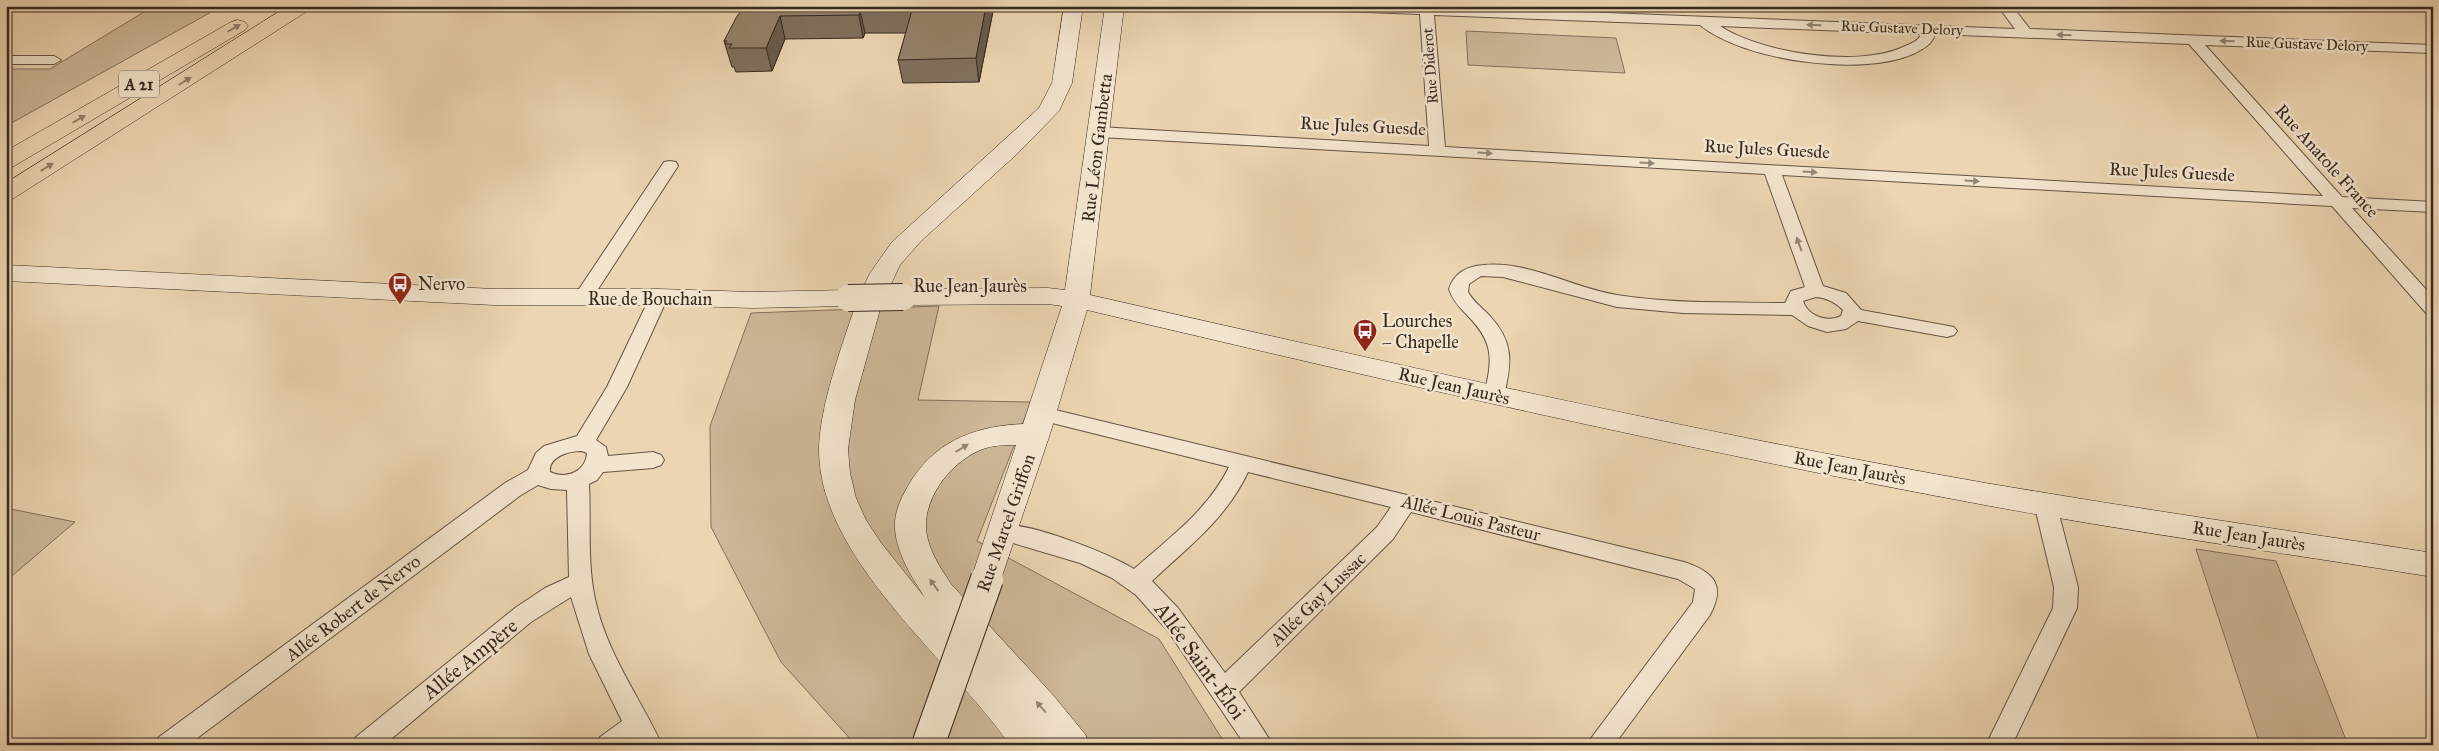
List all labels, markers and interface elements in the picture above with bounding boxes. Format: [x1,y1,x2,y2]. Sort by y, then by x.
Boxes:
street label: Rue Gustave Delory [1840,17,1965,39]
one-way arrow [1806,21,1822,29]
one-way arrow [227,24,242,32]
street label: Rue Diderot [1418,27,1442,105]
one-way arrow [2056,30,2072,38]
street label: Rue Gustave Delory [2245,33,2370,55]
one-way arrow [2218,36,2234,44]
road number: A 21 [119,70,159,98]
street label: Rue Léon Gambetta [1077,72,1117,224]
one-way arrow [178,76,192,85]
street label: Rue Anatole France [2270,100,2384,222]
street label: Rue Jules Guesde [1299,112,1427,141]
one-way arrow [72,114,85,123]
street label: Rue Jules Guesde [1703,135,1831,164]
one-way arrow [1477,150,1493,158]
street label: Rue Jules Guesde [2108,158,2236,187]
one-way arrow [1640,159,1656,167]
one-way arrow [41,163,54,172]
one-way arrow [1802,168,1818,176]
one-way arrow [1964,177,1980,185]
one-way arrow [1795,237,1802,252]
bus stop icon: Nervo [387,271,413,305]
place label: Nervo [418,273,465,295]
street label: Rue Jean Jaurès [913,275,1027,298]
street label: Rue de Bouchain [588,288,712,310]
place label: Lourches – Chapelle [1382,310,1459,353]
bus stop icon: Lourches – Chapelle [1352,318,1378,352]
street label: Rue Jean Jaurès [1396,362,1512,410]
one-way arrow [955,444,968,453]
street label: Rue Jean Jaurès [1792,446,1908,491]
street label: Rue Marcel Griffon [972,451,1040,595]
street label: Allée Louis Pasteur [1398,490,1543,546]
street label: Rue Jean Jaurès [2191,516,2307,557]
street label: Allée Gay Lussac [1265,547,1371,651]
street label: Allée Robert de Nervo [280,550,425,666]
one-way arrow [929,578,939,592]
street label: Allée Saint-Éloi [1148,596,1252,725]
street label: Allée Ampère [416,613,523,706]
one-way arrow [1035,701,1047,713]

